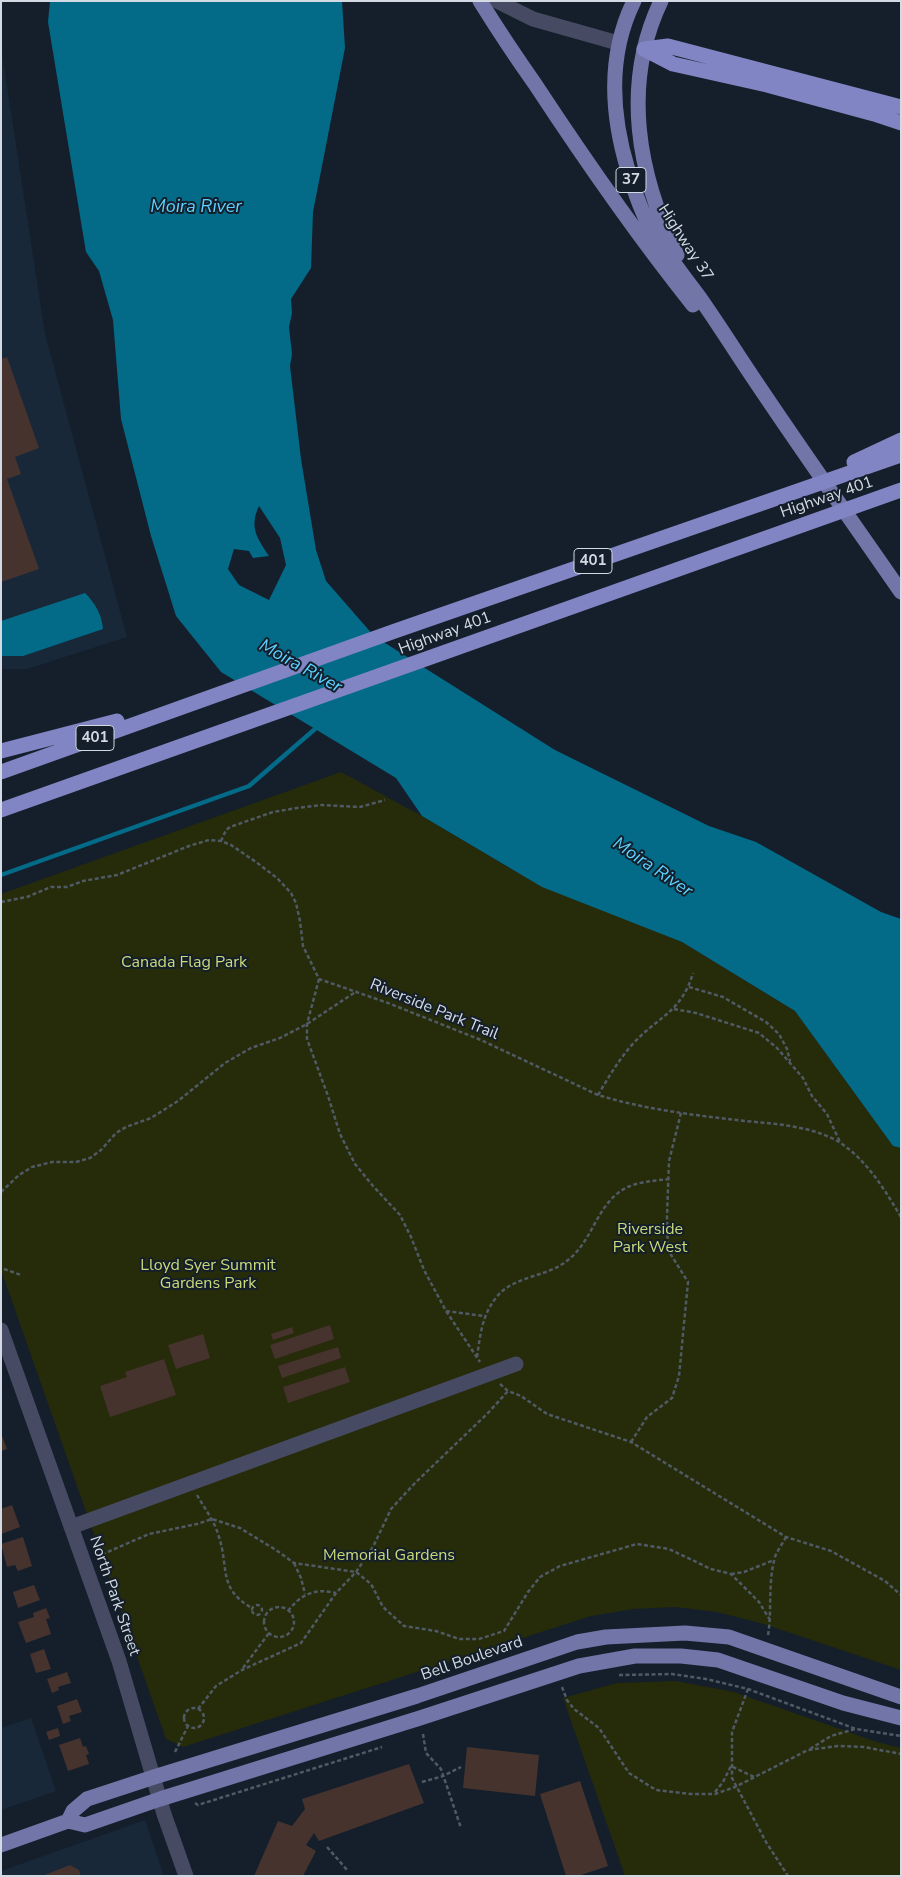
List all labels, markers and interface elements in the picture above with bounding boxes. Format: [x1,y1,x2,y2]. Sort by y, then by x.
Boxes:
road number: 37 [616,168,646,192]
water label: Moira River [150,197,242,219]
street label: Highway 37 [653,201,717,285]
street label: Highway 401 [778,473,876,523]
road number: 401 [574,548,612,574]
street label: Highway 401 [396,608,494,660]
water label: Moira River [255,635,345,699]
road number: 401 [76,726,114,750]
water label: Moira River [608,833,696,903]
park label: Canada Flag Park [121,953,247,973]
street label: Riverside Park Trail [367,975,501,1045]
park label: Riverside Park West [613,1220,687,1258]
park label: Lloyd Syer Summit Gardens Park [140,1256,276,1294]
street label: North Park Street [85,1534,143,1658]
park label: Memorial Gardens [323,1546,455,1566]
street label: Bell Boulevard [419,1633,525,1685]

